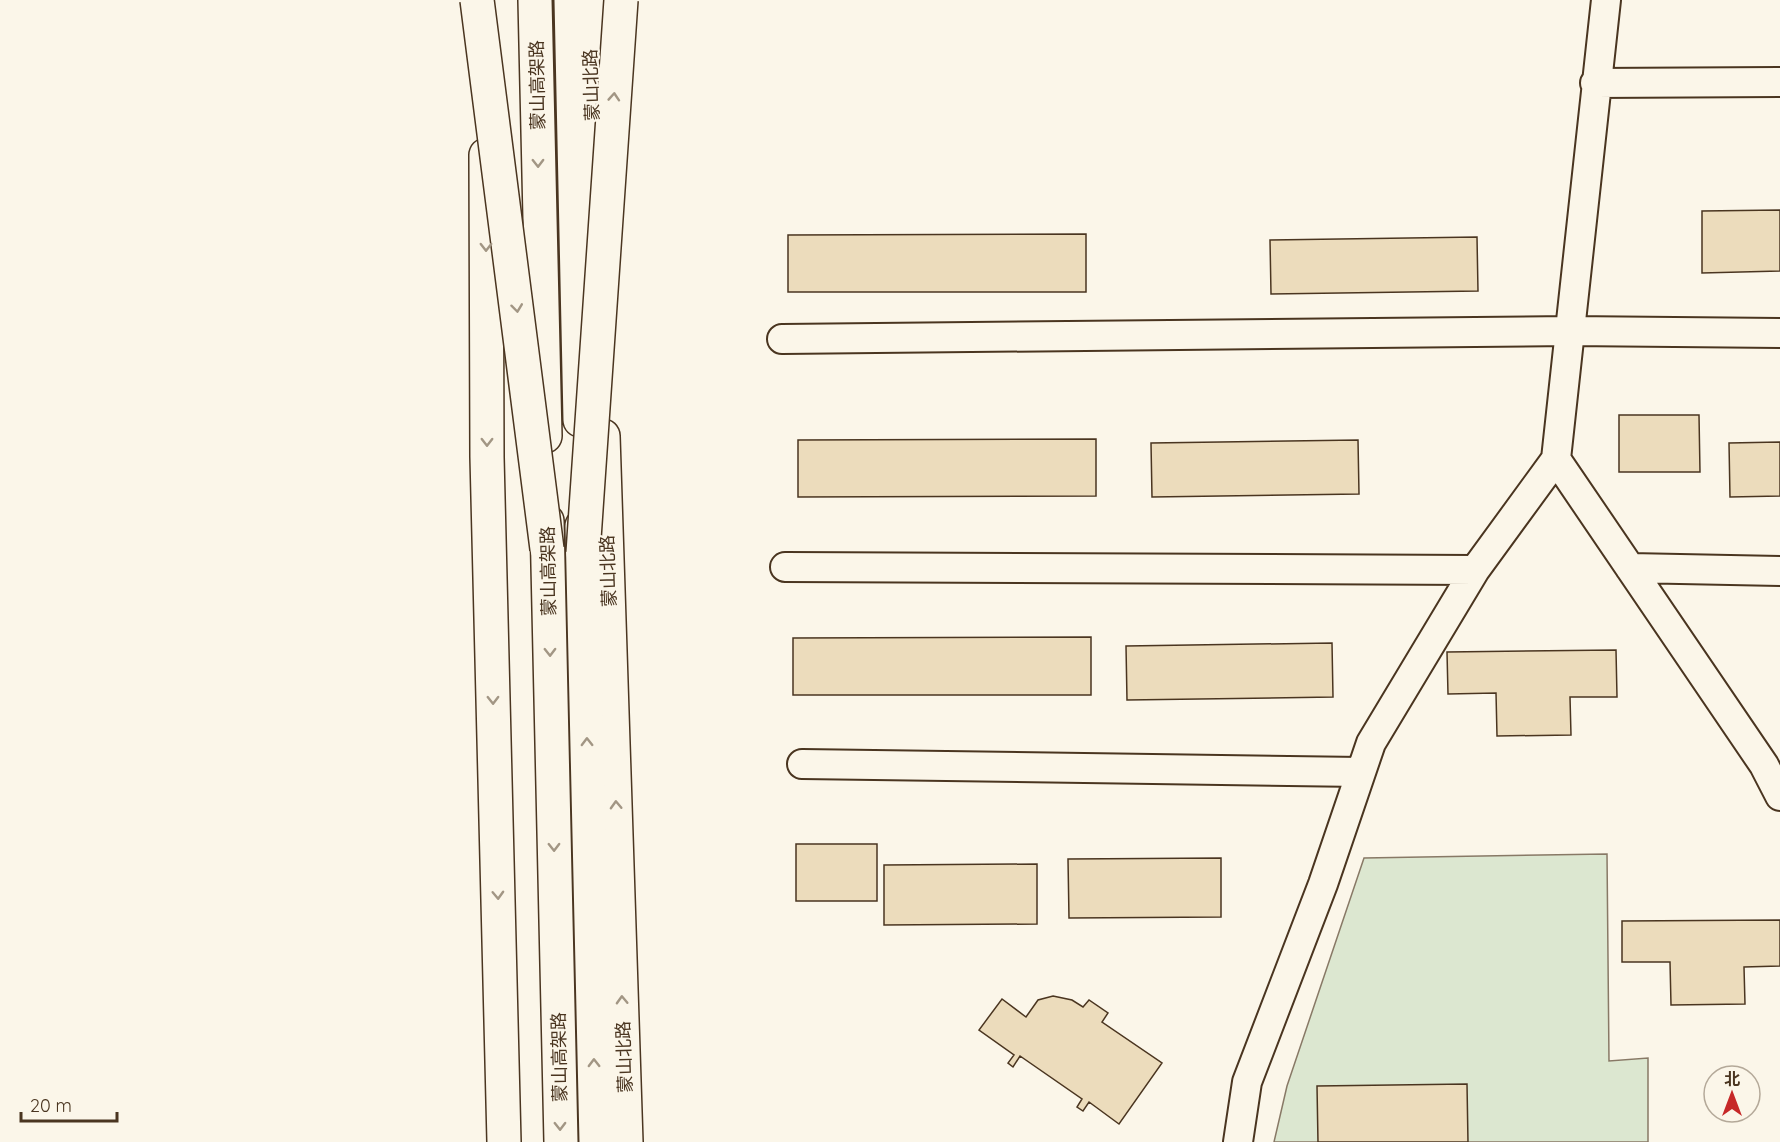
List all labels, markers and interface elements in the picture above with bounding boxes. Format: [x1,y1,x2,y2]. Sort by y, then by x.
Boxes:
street label: 蒙山高架路 [525,40,549,130]
street label: 蒙山北路 [578,49,604,121]
one-way arrow [608,92,621,101]
one-way arrow [532,159,545,168]
one-way arrow [480,243,492,252]
one-way arrow [510,303,522,313]
one-way arrow [481,438,493,447]
street label: 蒙山高架路 [536,526,560,616]
street label: 蒙山北路 [595,535,621,607]
one-way arrow [543,648,556,657]
one-way arrow [487,696,499,705]
one-way arrow [581,737,593,746]
one-way arrow [609,800,622,809]
one-way arrow [548,843,560,852]
one-way arrow [491,891,504,900]
one-way arrow [616,995,628,1004]
street label: 蒙山高架路 [547,1012,571,1102]
street label: 蒙山北路 [611,1021,637,1093]
one-way arrow [588,1058,601,1067]
north arrow [1702,1064,1762,1124]
text: 北 [1724,1069,1740,1089]
scale bar [21,1085,117,1123]
text: 20 m [30,1094,72,1117]
one-way arrow [554,1122,567,1131]

